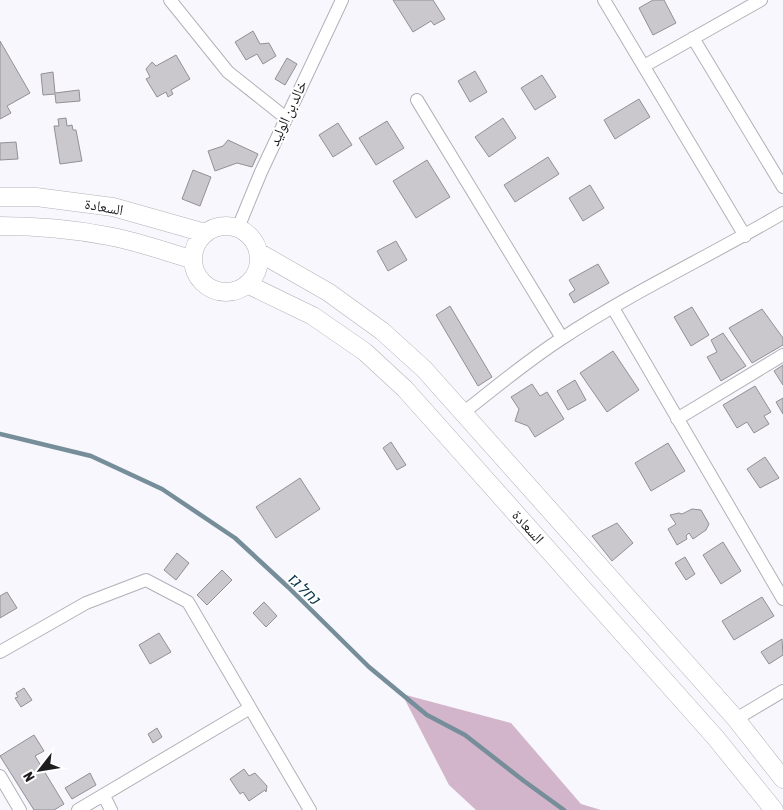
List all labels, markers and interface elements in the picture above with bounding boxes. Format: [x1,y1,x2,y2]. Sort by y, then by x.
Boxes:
street label: خالد بن الوليد [265,77,312,149]
street label: السعادة [83,195,125,218]
street label: السعادة [509,506,548,547]
water label: נחל גז [284,568,325,608]
north arrow [15,745,65,795]
text: N [20,769,38,784]

